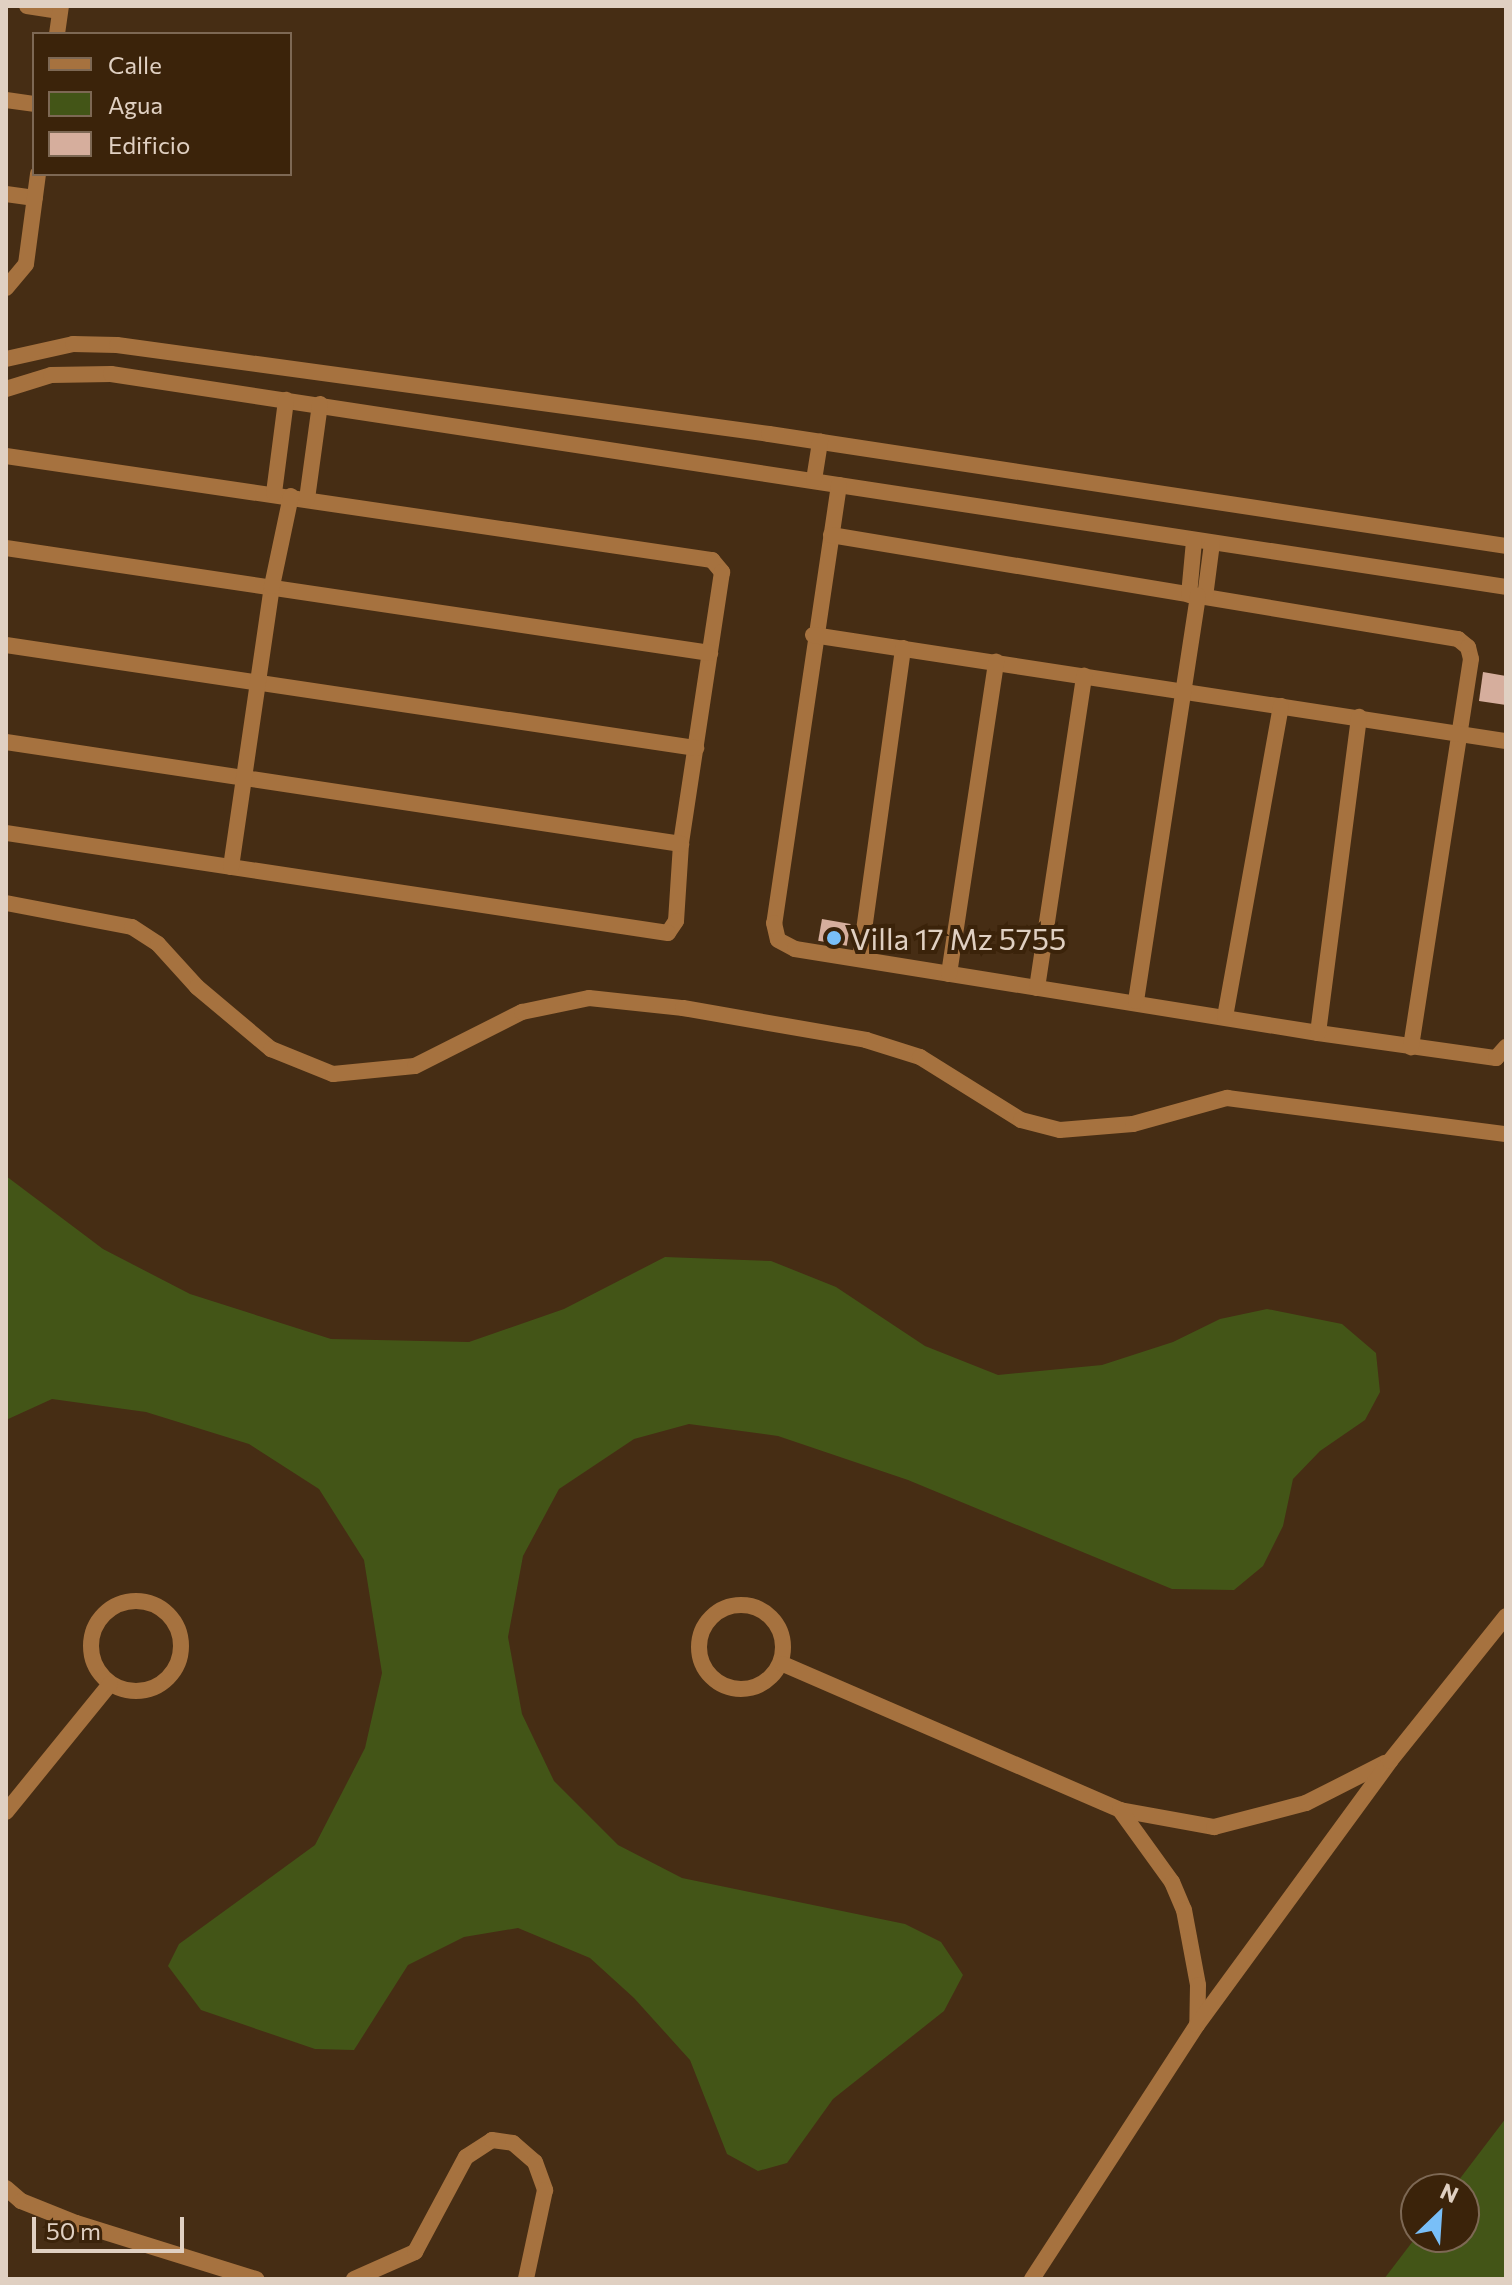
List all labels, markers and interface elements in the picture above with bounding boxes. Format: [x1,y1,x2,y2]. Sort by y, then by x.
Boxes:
legend [32,32,292,176]
text: Calle [108,50,162,79]
text: Agua [108,90,163,119]
text: Edificio [108,130,190,159]
place label: Villa 17 Mz 5755 [850,920,1066,956]
marker: Villa 17 Mz 5755 [825,929,843,947]
north arrow [1400,2173,1480,2253]
text: N [1436,2177,1463,2208]
scale bar [36,2201,188,2251]
text: 50 m [46,2216,101,2245]

